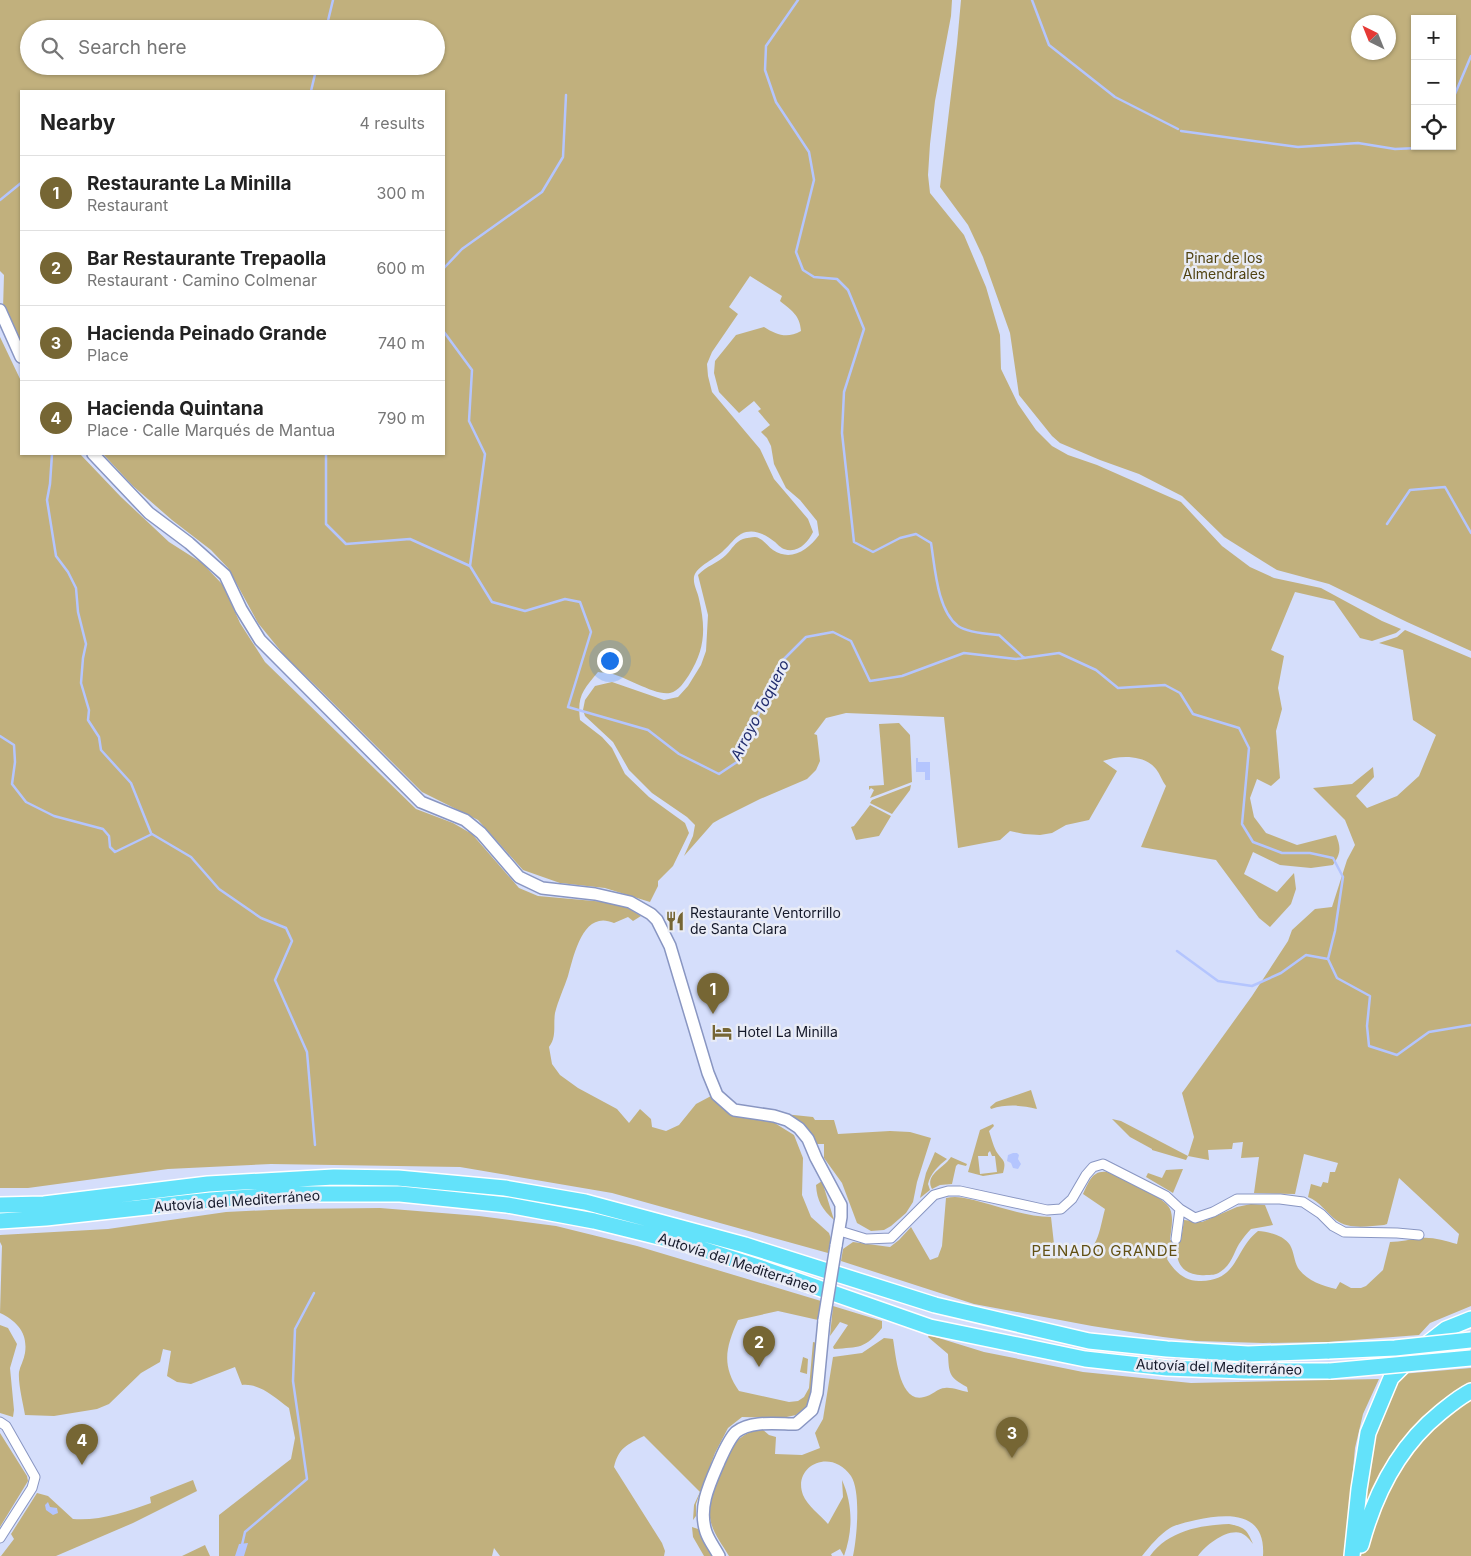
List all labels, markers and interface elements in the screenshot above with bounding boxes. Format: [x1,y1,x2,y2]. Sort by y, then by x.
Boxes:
north arrow [1351,15,1396,60]
map controls [1411,15,1456,150]
button: + [1411,15,1456,60]
search box [20,20,445,75]
icon: search [38,34,66,62]
text: Search here [78,36,187,59]
button: − [1411,60,1456,105]
button: locate [1411,105,1456,150]
text: Nearby [40,110,115,135]
text: 4 results [360,113,425,133]
text: Restaurante La Minilla [87,172,291,195]
text: 1 [53,183,59,203]
text: 300 m [376,183,425,203]
text: Restaurant [87,195,168,215]
text: Bar Restaurante Trepaolla [87,247,326,270]
park label: Pinar de los Almendrales [1183,249,1265,282]
text: 2 [51,258,61,278]
text: 600 m [376,258,425,278]
text: Restaurant · Camino Colmenar [87,270,317,290]
text: Hacienda Peinado Grande [87,322,327,345]
text: 3 [51,333,61,353]
text: 740 m [378,333,425,353]
text: Place [87,345,129,365]
text: Hacienda Quintana [87,397,264,420]
text: 4 [51,408,61,428]
text: 790 m [378,408,425,428]
text: Place · Calle Marqués de Mantua [87,420,335,440]
your location [597,648,623,674]
water label: Arroyo Toquero [726,656,793,764]
place label: Restaurante Ventorrillo de Santa Clara [690,904,841,937]
restaurant icon: Restaurante Ventorrillo de Santa Clara [664,910,686,932]
pin: 1 [697,973,729,1014]
hotel icon: Hotel La Minilla [711,1021,733,1043]
place label: Hotel La Minilla [737,1023,838,1040]
street label: Autovía del Mediterráneo [153,1186,321,1215]
street label: Autovía del Mediterráneo [656,1229,820,1296]
district label: PEINADO GRANDE [1031,1241,1179,1260]
pin: 2 [743,1326,775,1367]
street label: Autovía del Mediterráneo [1136,1355,1302,1378]
pin: 3 [996,1417,1028,1458]
pin: 4 [66,1424,98,1465]

